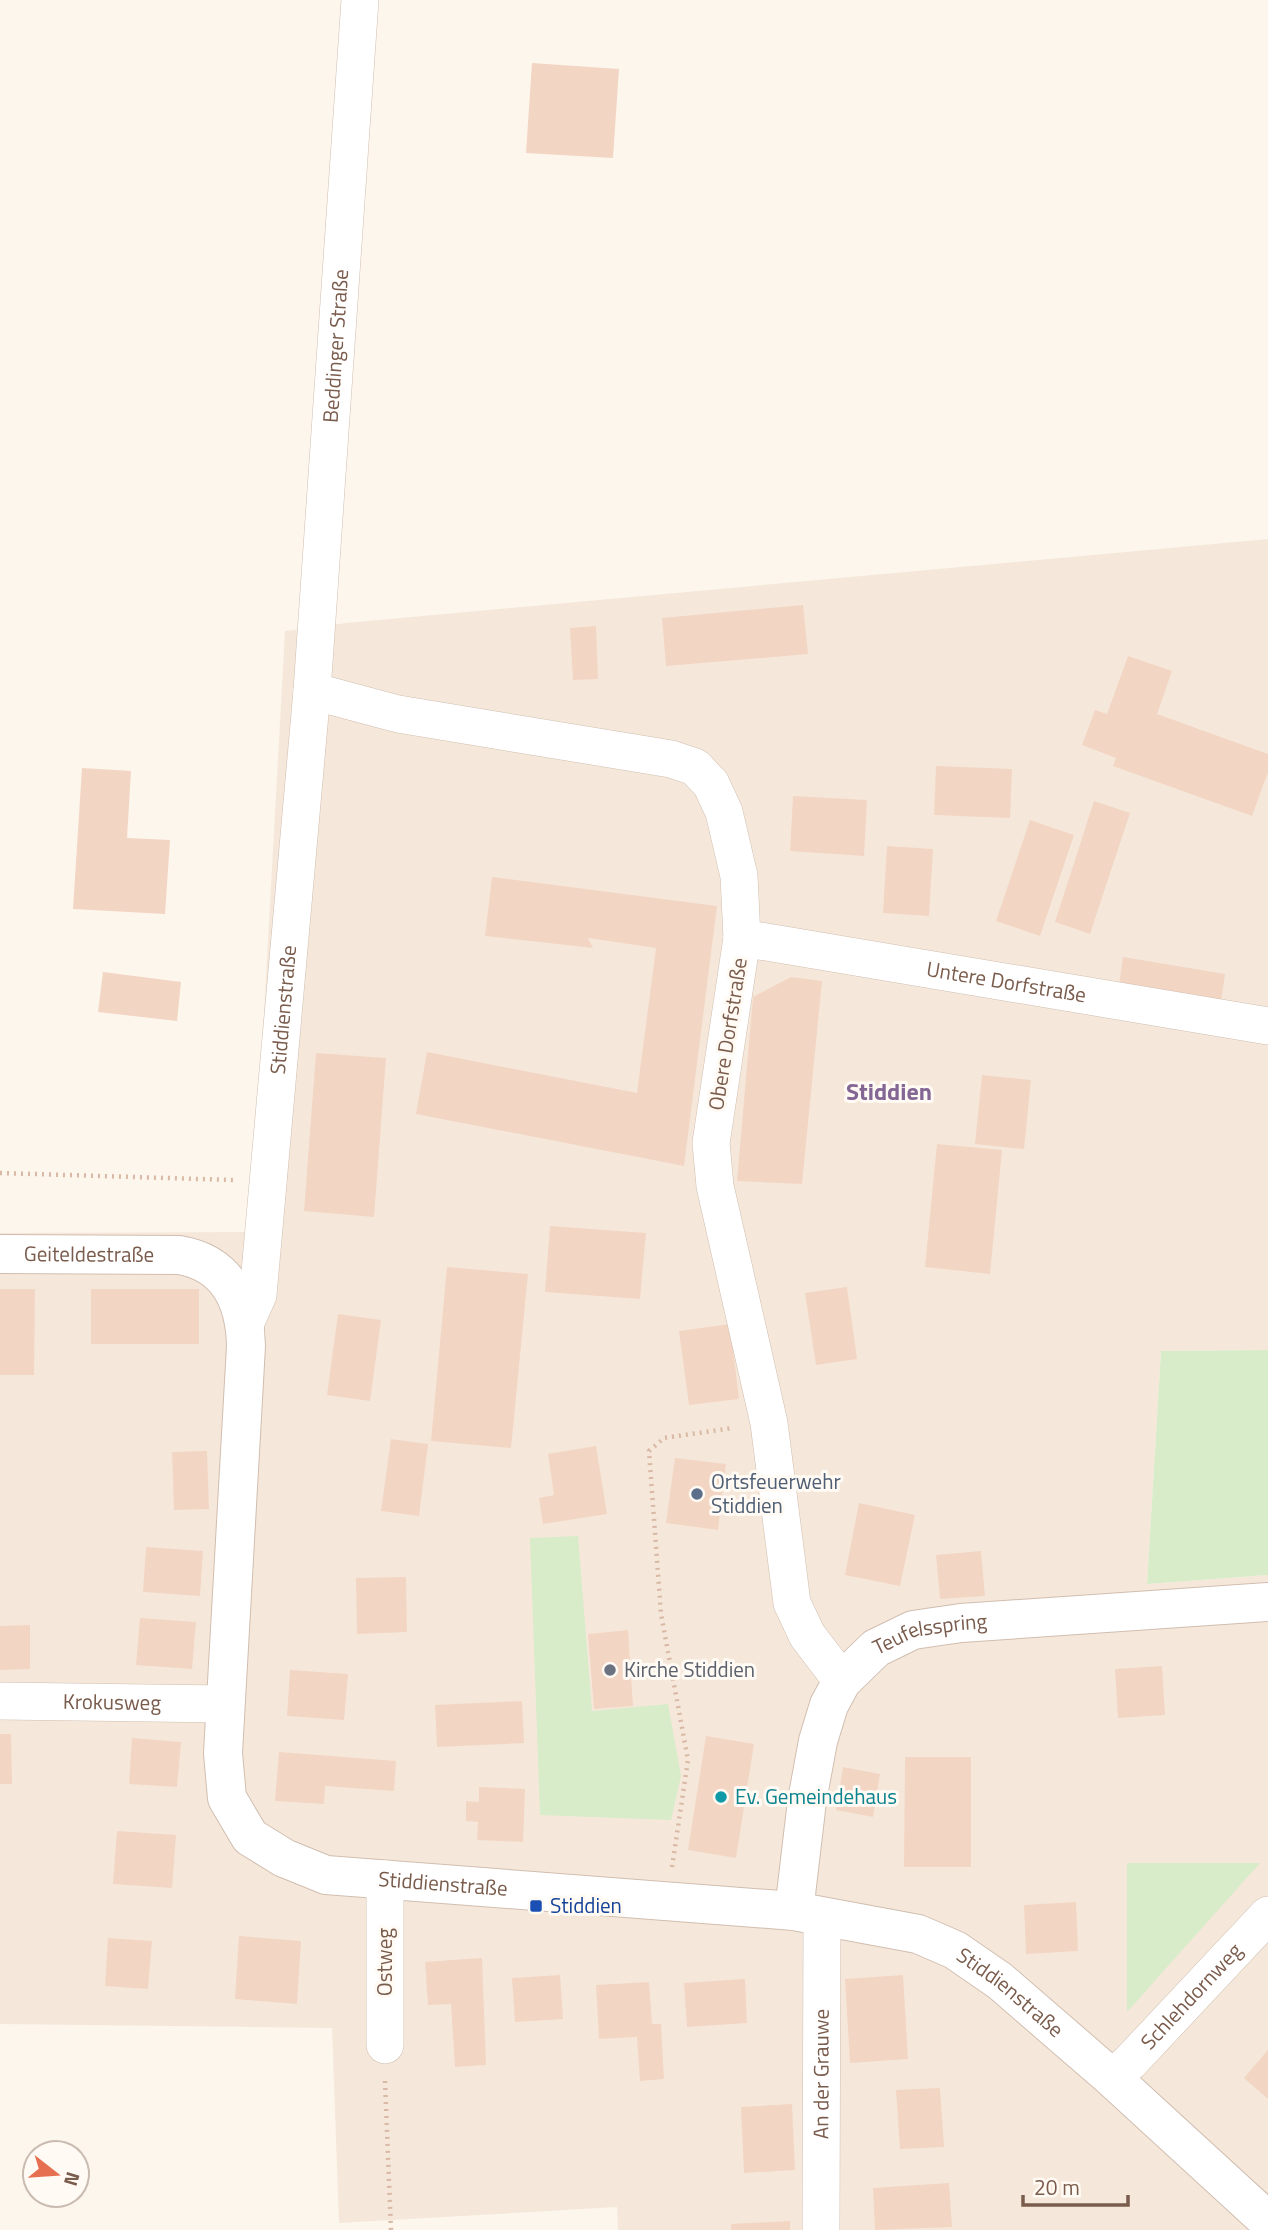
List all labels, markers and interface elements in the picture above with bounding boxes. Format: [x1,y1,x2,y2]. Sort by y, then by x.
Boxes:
street label: Beddinger Straße [314,268,356,424]
street label: Stiddienstraße [261,944,304,1076]
street label: Untere Dorfstraße [924,952,1089,1010]
street label: Obere Dorfstraße [699,955,755,1113]
district label: Stiddien [846,1073,932,1109]
street label: Geiteldestraße [24,1237,154,1270]
place label: Ortsfeuerwehr Stiddien [711,1465,841,1521]
marker: Ortsfeuerwehr Stiddien [689,1486,705,1502]
street label: Teufelsspring [867,1604,988,1662]
place label: Kirche Stiddien [624,1653,755,1685]
marker: Kirche Stiddien [602,1662,618,1678]
street label: Krokusweg [63,1685,162,1718]
place label: Ev. Gemeindehaus [735,1780,897,1812]
marker: Ev. Gemeindehaus [713,1789,729,1805]
street label: Stiddienstraße [377,1862,509,1904]
place label: Stiddien [550,1889,622,1921]
marker: Stiddien [528,1898,544,1914]
street label: Ostweg [368,1928,400,1996]
street label: Schlehdornweg [1132,1935,1249,2056]
street label: Stiddienstraße [950,1939,1071,2044]
street label: An der Grauwe [804,2009,837,2139]
north arrow [21,2139,91,2209]
scale bar [1023,2164,1128,2208]
text: N [57,2169,89,2190]
text: 20 m [1034,2171,1080,2203]

